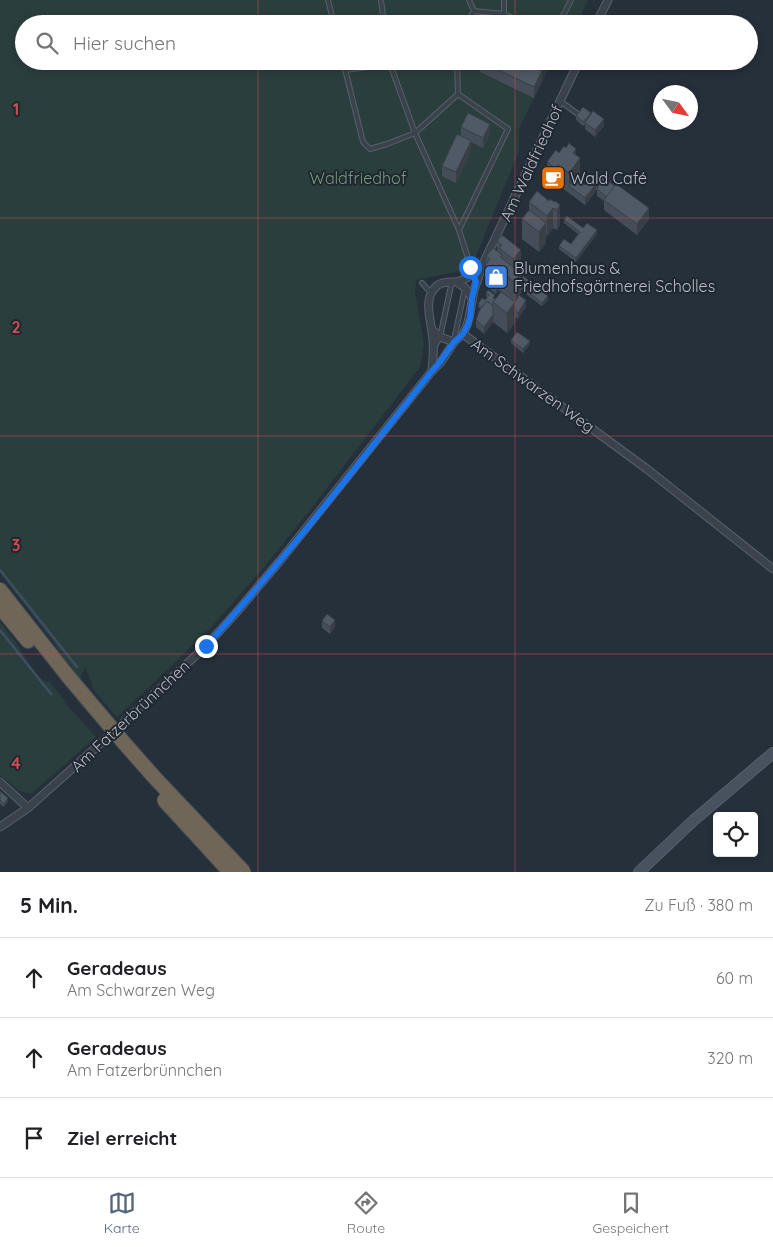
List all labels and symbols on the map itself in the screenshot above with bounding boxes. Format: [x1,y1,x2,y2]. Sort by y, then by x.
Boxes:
north arrow [653,85,698,130]
text: 1 [13,99,19,119]
street label: Am Waldfriedhof [495,101,567,224]
cafe icon: Wald Café [540,165,566,191]
park label: Waldfriedhof [310,168,407,188]
place label: Wald Café [570,168,647,188]
route start [459,256,482,279]
place label: Blumenhaus & Friedhofsgärtnerei Scholles [514,258,715,296]
shop icon: Blumenhaus & Friedhofsgärtnerei Scholles [483,264,509,290]
text: 2 [11,317,21,337]
street label: Am Schwarzen Weg [467,333,599,437]
text: 3 [12,535,20,555]
route end [195,635,218,658]
street label: Am Fatzerbrünnchen [67,656,193,776]
text: 4 [11,753,21,773]

